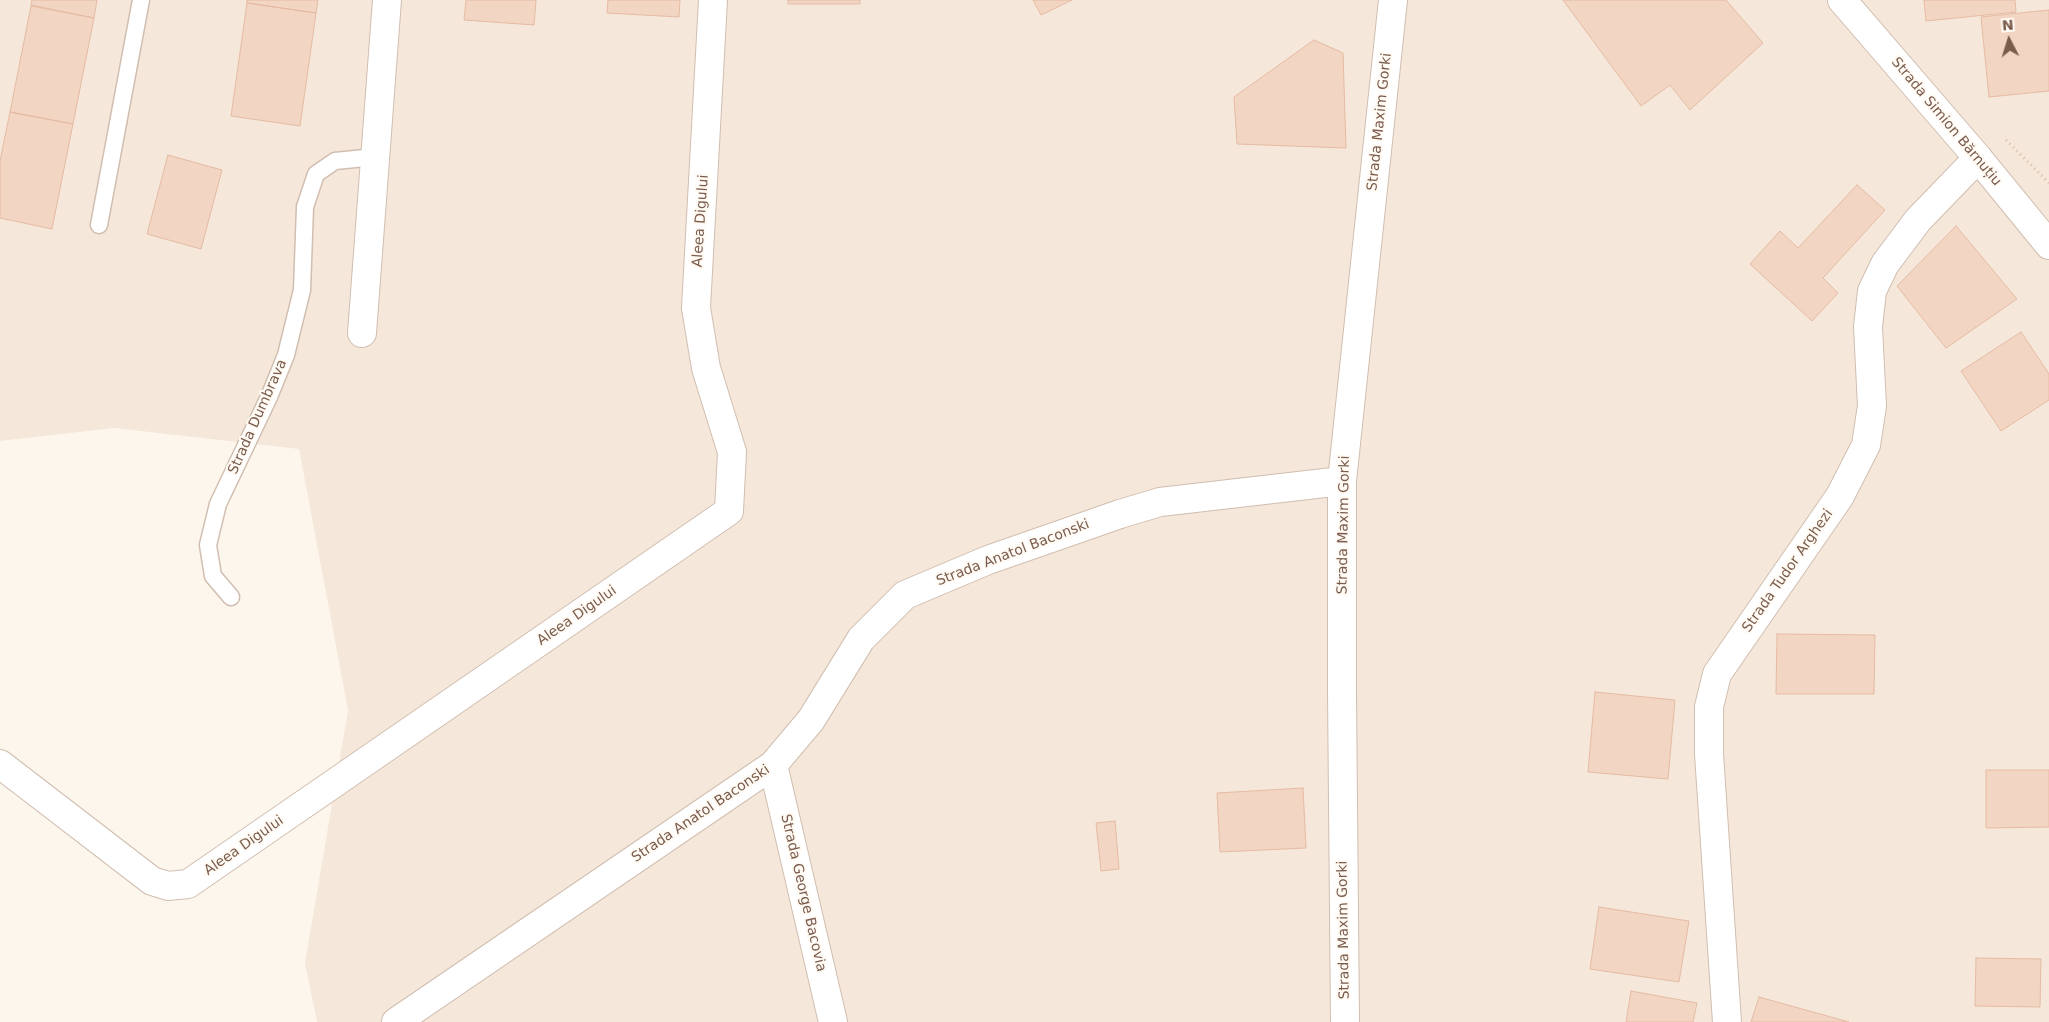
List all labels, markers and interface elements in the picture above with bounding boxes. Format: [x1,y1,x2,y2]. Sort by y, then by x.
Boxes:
north arrow [1984,15,2034,65]
text: N [2001,17,2014,34]
street label: Strada Maxim Gorki [1364,52,1396,192]
street label: Strada Simion Bărnuțiu [1887,54,2005,190]
street label: Aleea Digului [689,174,713,268]
street label: Strada Dumbrava [225,357,291,477]
street label: Strada Maxim Gorki [1334,456,1354,594]
street label: Strada Tudor Arghezi [1739,506,1837,636]
street label: Strada Anatol Baconski [934,516,1092,590]
street label: Aleea Digului [534,583,620,649]
street label: Strada Anatol Baconski [629,762,773,866]
street label: Aleea Digului [201,813,287,879]
street label: Strada George Bacovia [777,813,829,973]
street label: Strada Maxim Gorki [1334,861,1354,999]

